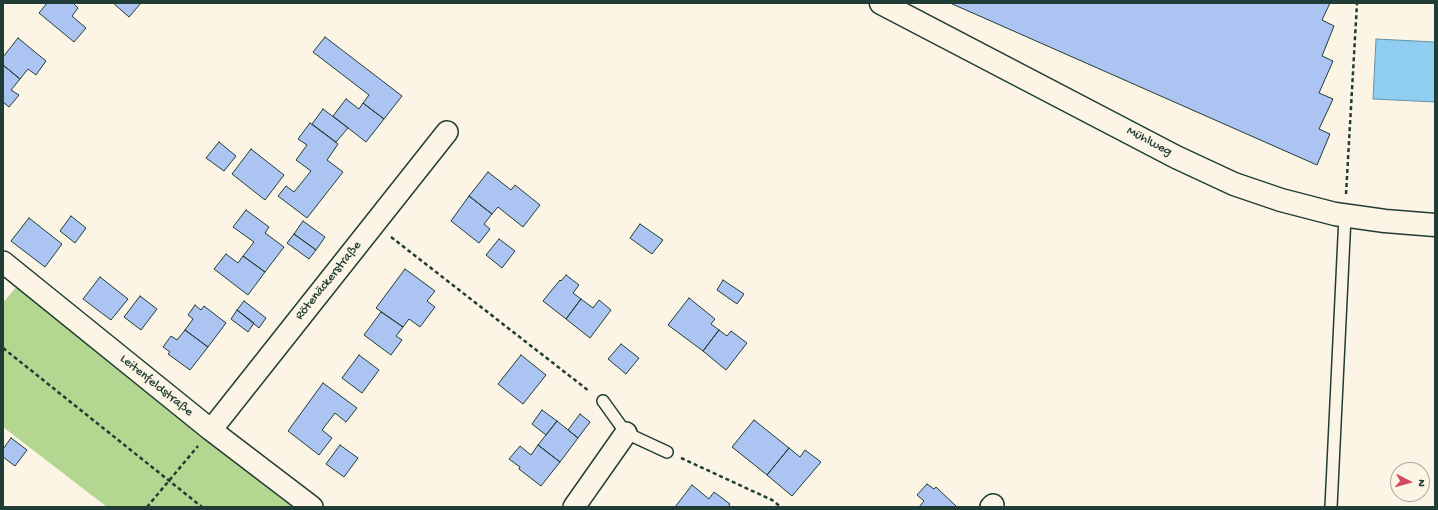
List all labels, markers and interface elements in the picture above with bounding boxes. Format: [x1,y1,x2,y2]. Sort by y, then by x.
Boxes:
street label: Mühlweg [1124,124,1174,160]
street label: Rötenäckerstraße [292,238,366,324]
street label: Leitenfeldstraße [116,352,196,420]
north arrow [1390,462,1430,502]
text: N [1415,479,1427,487]

